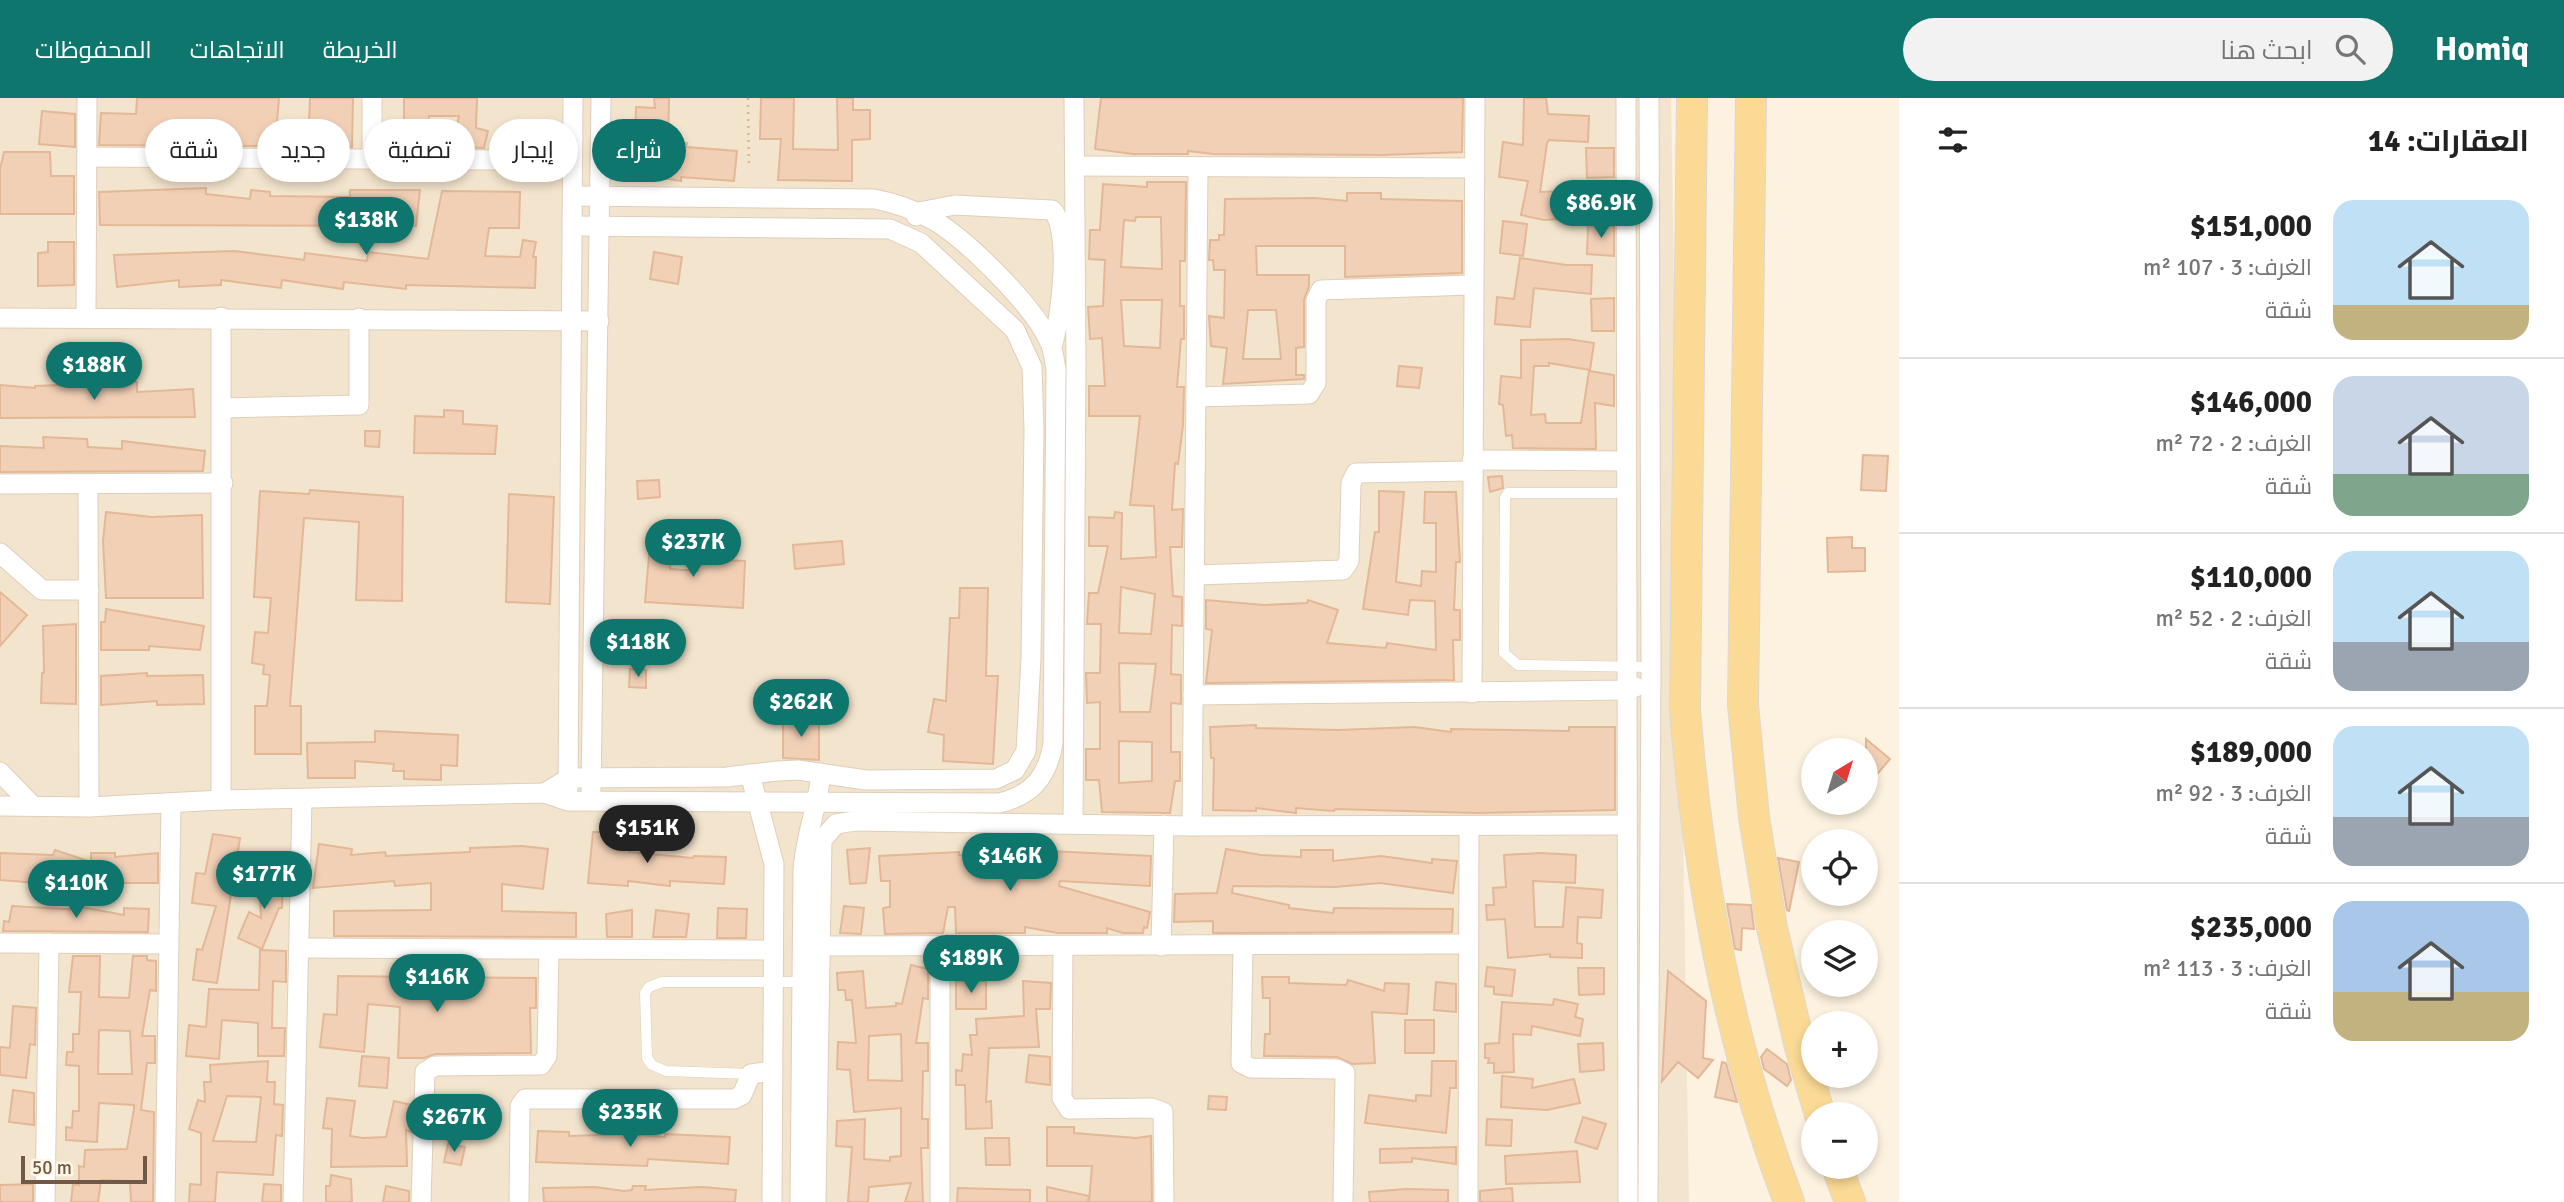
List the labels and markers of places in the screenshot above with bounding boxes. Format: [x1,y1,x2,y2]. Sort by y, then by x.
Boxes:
pin: $86.9K [1544,180,1658,240]
pin: $138K [317,198,415,257]
pin: $188K [45,342,143,402]
pin: $237K [644,519,742,579]
pin: $118K [589,620,687,679]
pin: $262K [752,680,850,739]
pin: $151K [598,806,696,865]
pin: $146K [961,834,1059,893]
pin: $177K [215,852,313,911]
pin: $110K [27,860,125,920]
pin: $189K [922,936,1020,995]
pin: $116K [388,954,486,1014]
pin: $235K [581,1090,679,1149]
pin: $267K [405,1094,503,1154]

